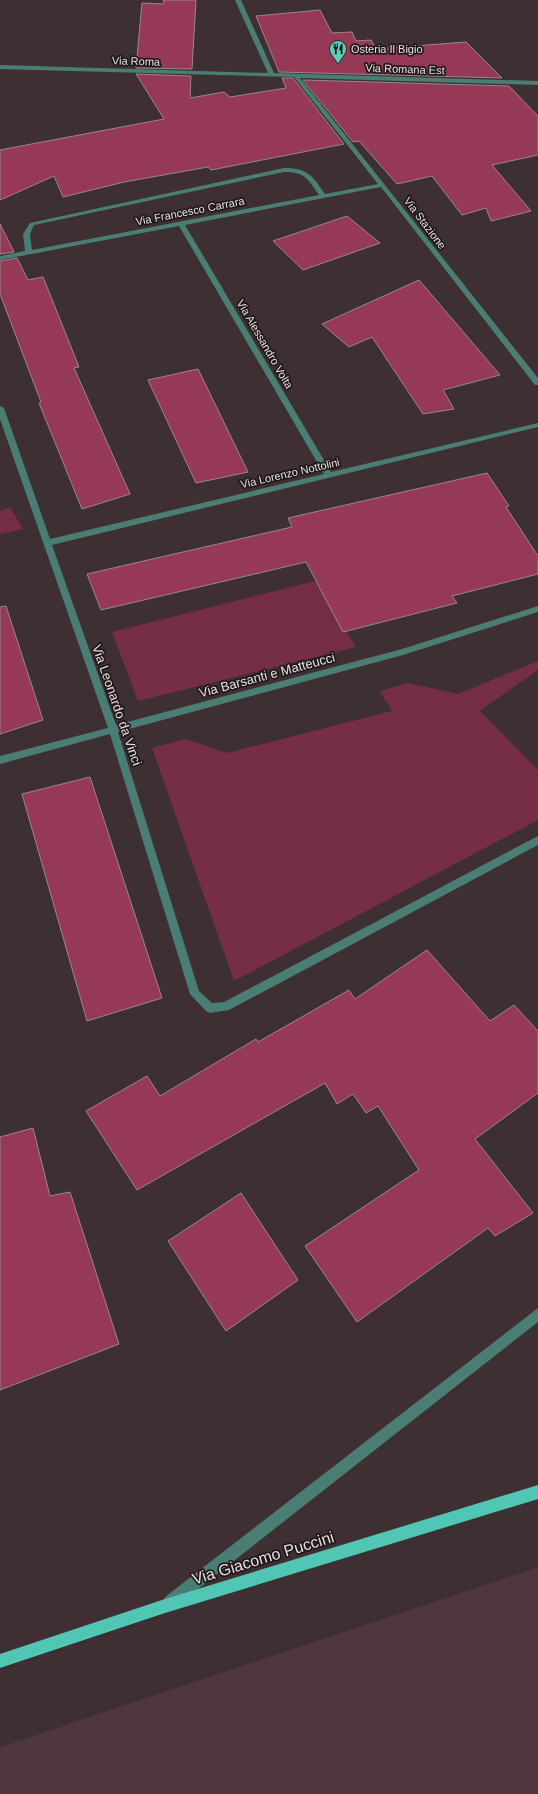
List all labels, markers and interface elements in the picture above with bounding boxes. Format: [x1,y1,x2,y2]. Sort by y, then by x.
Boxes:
restaurant icon: Osteria Il Bigio [328,39,348,64]
place label: Osteria Il Bigio [351,43,423,55]
street label: Via Roma [112,54,161,68]
street label: Via Romana Est [365,62,445,76]
street label: Via Francesco Carrara [135,194,246,227]
street label: Via Stazione [402,195,448,251]
street label: Via Alessandro Volta [235,297,296,391]
street label: Via Lorenzo Nottolini [239,456,341,490]
street label: Via Leonardo da Vinci [89,643,145,767]
street label: Via Barsanti e Matteucci [197,650,337,700]
street label: Via Giacomo Puccini [190,1528,336,1588]

